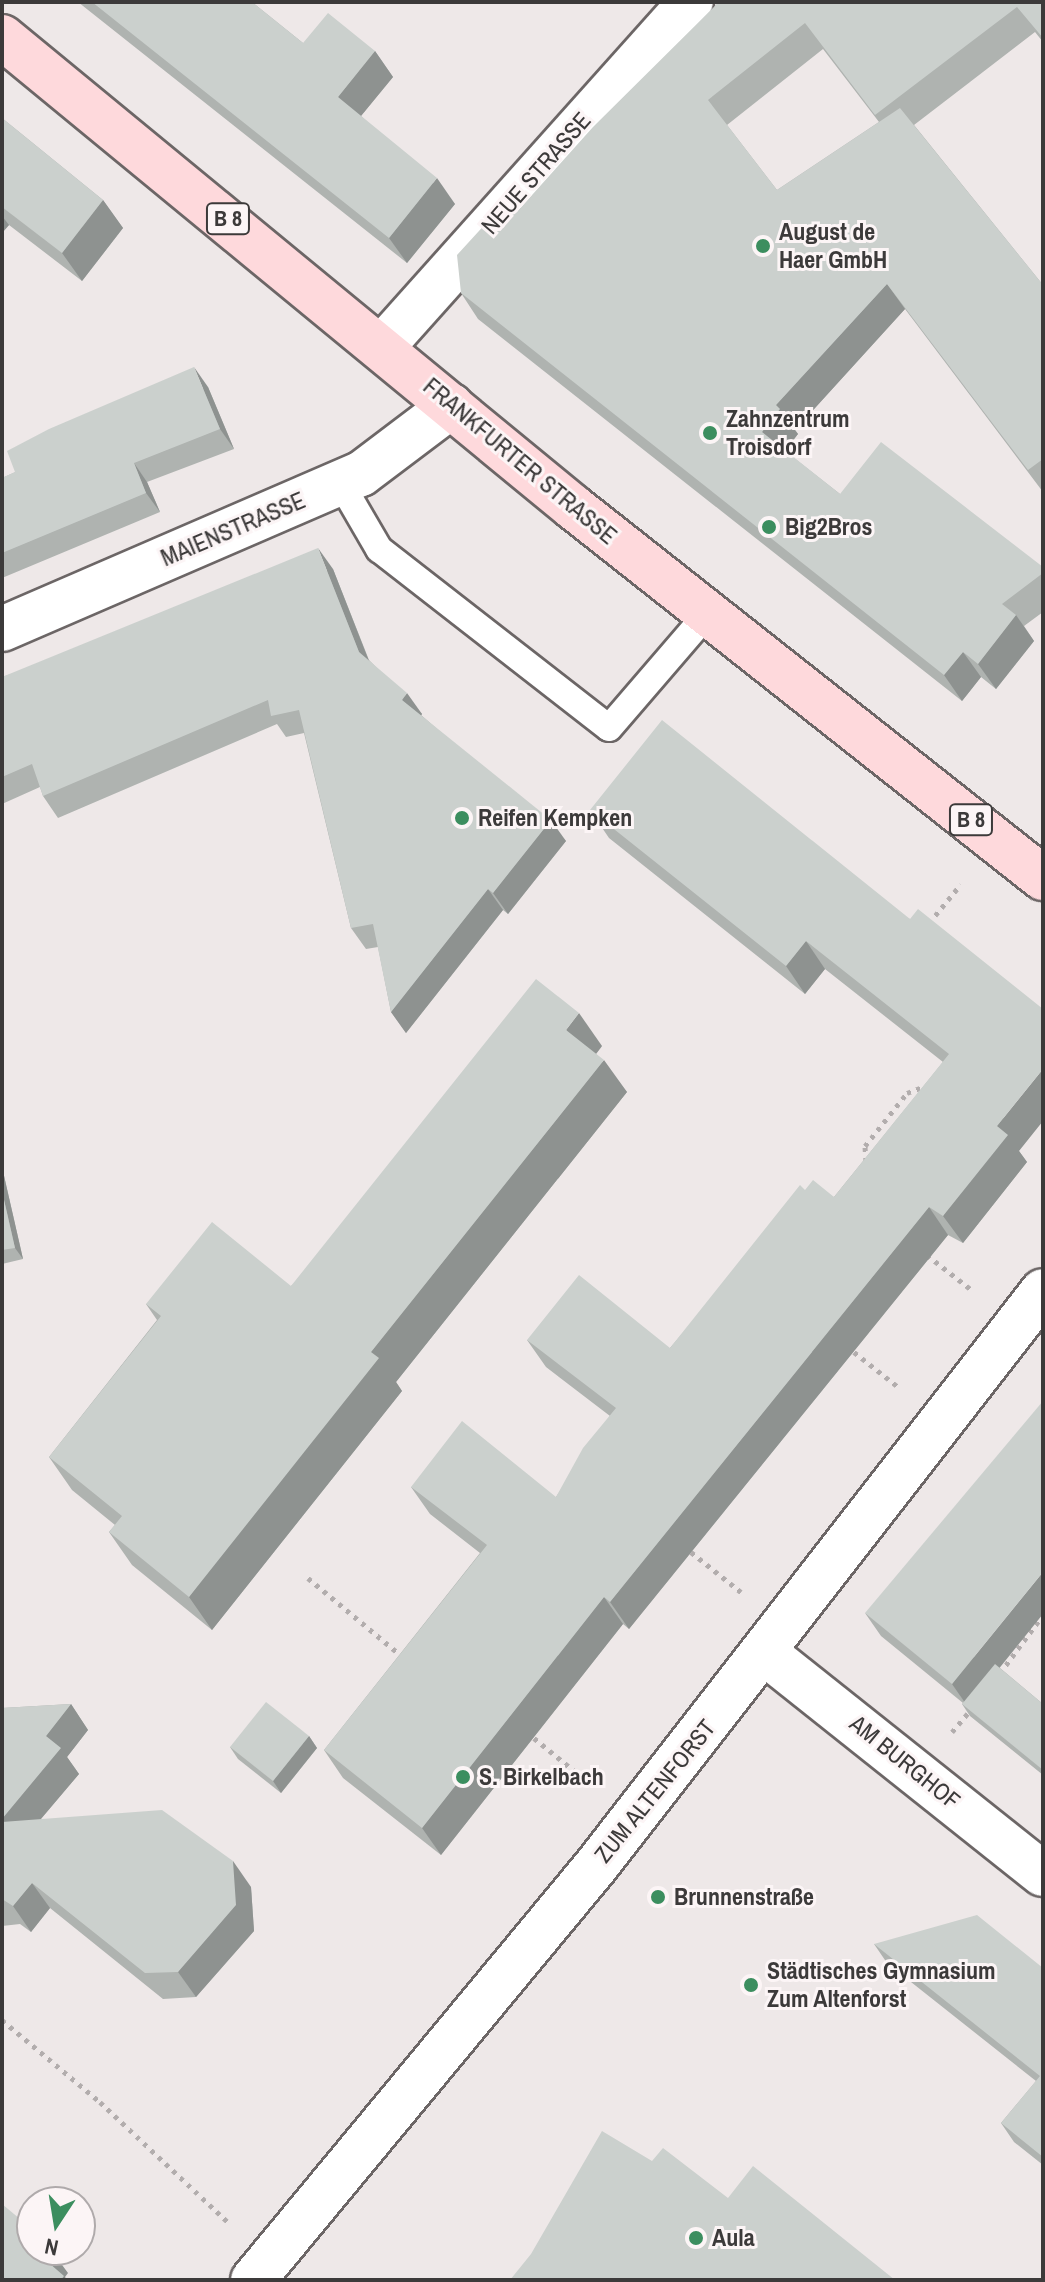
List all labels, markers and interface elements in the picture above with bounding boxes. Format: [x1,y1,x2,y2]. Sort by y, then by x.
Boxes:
street label: NEUE STRASSE [475,106,597,240]
road number: B 8 [204,201,252,237]
place label: August de Haer GmbH [779,218,887,274]
marker: August de Haer GmbH [754,237,772,255]
street label: FRANKFURTER STRASSE [417,372,623,550]
place label: Zahnzentrum Troisdorf [726,405,850,461]
marker: Zahnzentrum Troisdorf [701,424,719,442]
street label: MAIENSTRASSE [156,486,310,572]
place label: Big2Bros [785,513,872,541]
marker: Big2Bros [760,518,778,536]
road number: B 8 [947,802,995,838]
place label: Reifen Kempken [478,804,632,832]
marker: Reifen Kempken [453,809,471,827]
street label: AM BURGHOF [844,1709,966,1815]
street label: ZUM ALTENFORST [588,1713,722,1869]
place label: S. Birkelbach [479,1763,604,1791]
marker: S. Birkelbach [454,1768,472,1786]
place label: Brunnenstraße [674,1883,814,1911]
marker: Brunnenstraße [649,1888,667,1906]
place label: Städtisches Gymnasium Zum Altenforst [767,1957,996,2013]
marker: Städtisches Gymnasium Zum Altenforst [742,1976,760,1994]
north arrow [16,2186,96,2266]
place label: Aula [712,2224,755,2252]
marker: Aula [687,2229,705,2247]
text: N [42,2231,61,2264]

